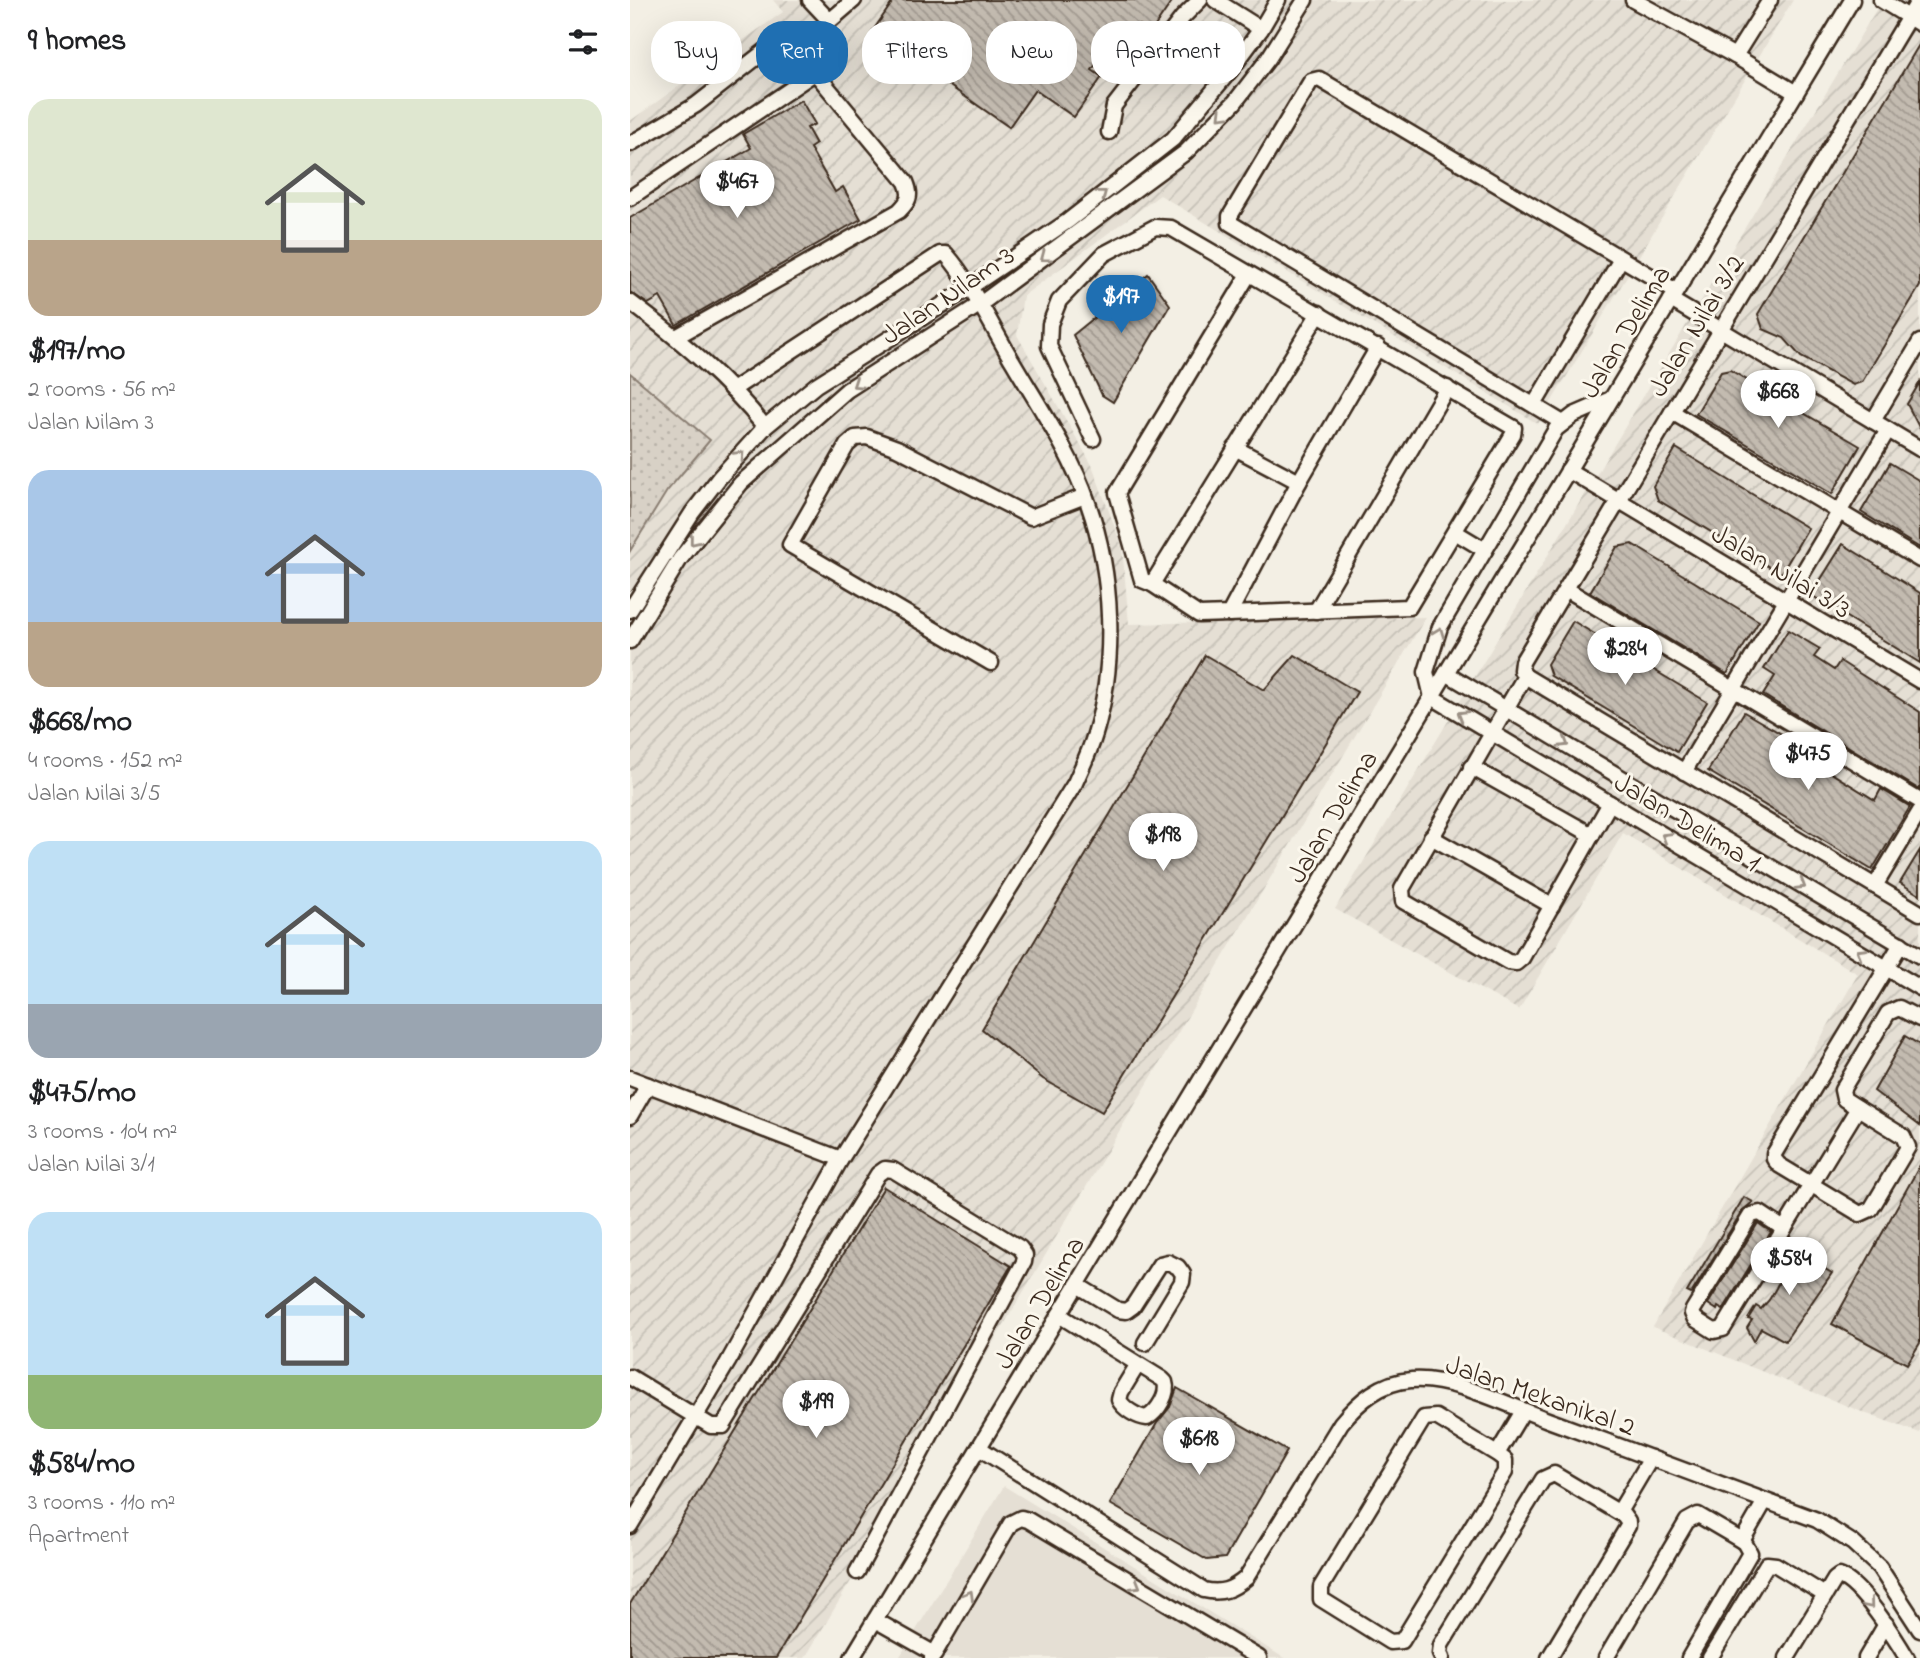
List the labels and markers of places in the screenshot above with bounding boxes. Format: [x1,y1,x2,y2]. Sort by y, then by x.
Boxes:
pin: $467 [696,160,778,220]
pin: $197 [1080,276,1162,335]
pin: $668 [1737,370,1819,430]
pin: $284 [1584,628,1666,687]
pin: $475 [1767,732,1849,792]
pin: $198 [1122,814,1204,873]
pin: $584 [1748,1238,1830,1297]
pin: $199 [775,1380,857,1440]
pin: $618 [1158,1418,1240,1477]

